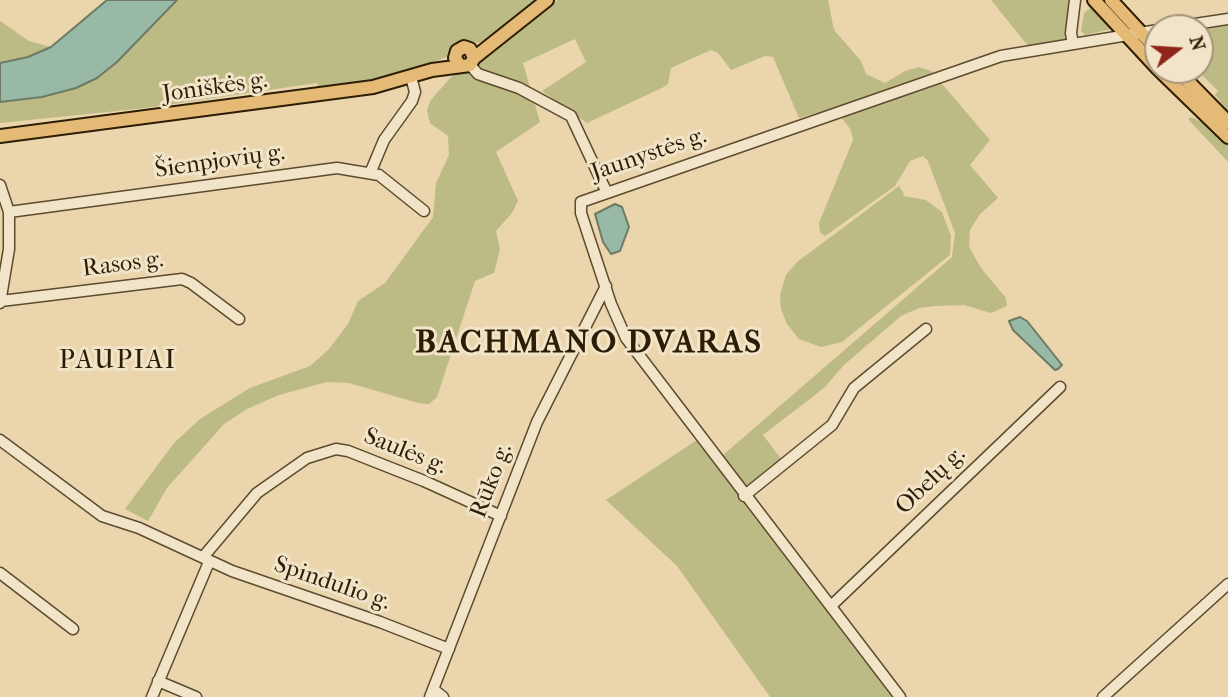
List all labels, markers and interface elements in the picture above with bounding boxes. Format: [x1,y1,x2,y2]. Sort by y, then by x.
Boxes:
north arrow [1144,14,1214,84]
text: N [1185,33,1210,54]
street label: Joniškės g. [161,66,269,110]
street label: Jaunystės g. [588,122,710,188]
street label: Šienpjovių g. [153,139,287,185]
street label: Rasos g. [81,246,165,284]
district label: BACHMANO DVARAS [417,325,761,363]
district label: PAUPIAI [60,346,176,378]
street label: Saulės g. [359,422,451,482]
street label: Rūko g. [465,440,519,522]
street label: Obelų g. [890,441,972,521]
street label: Spindulio g. [270,551,394,617]

